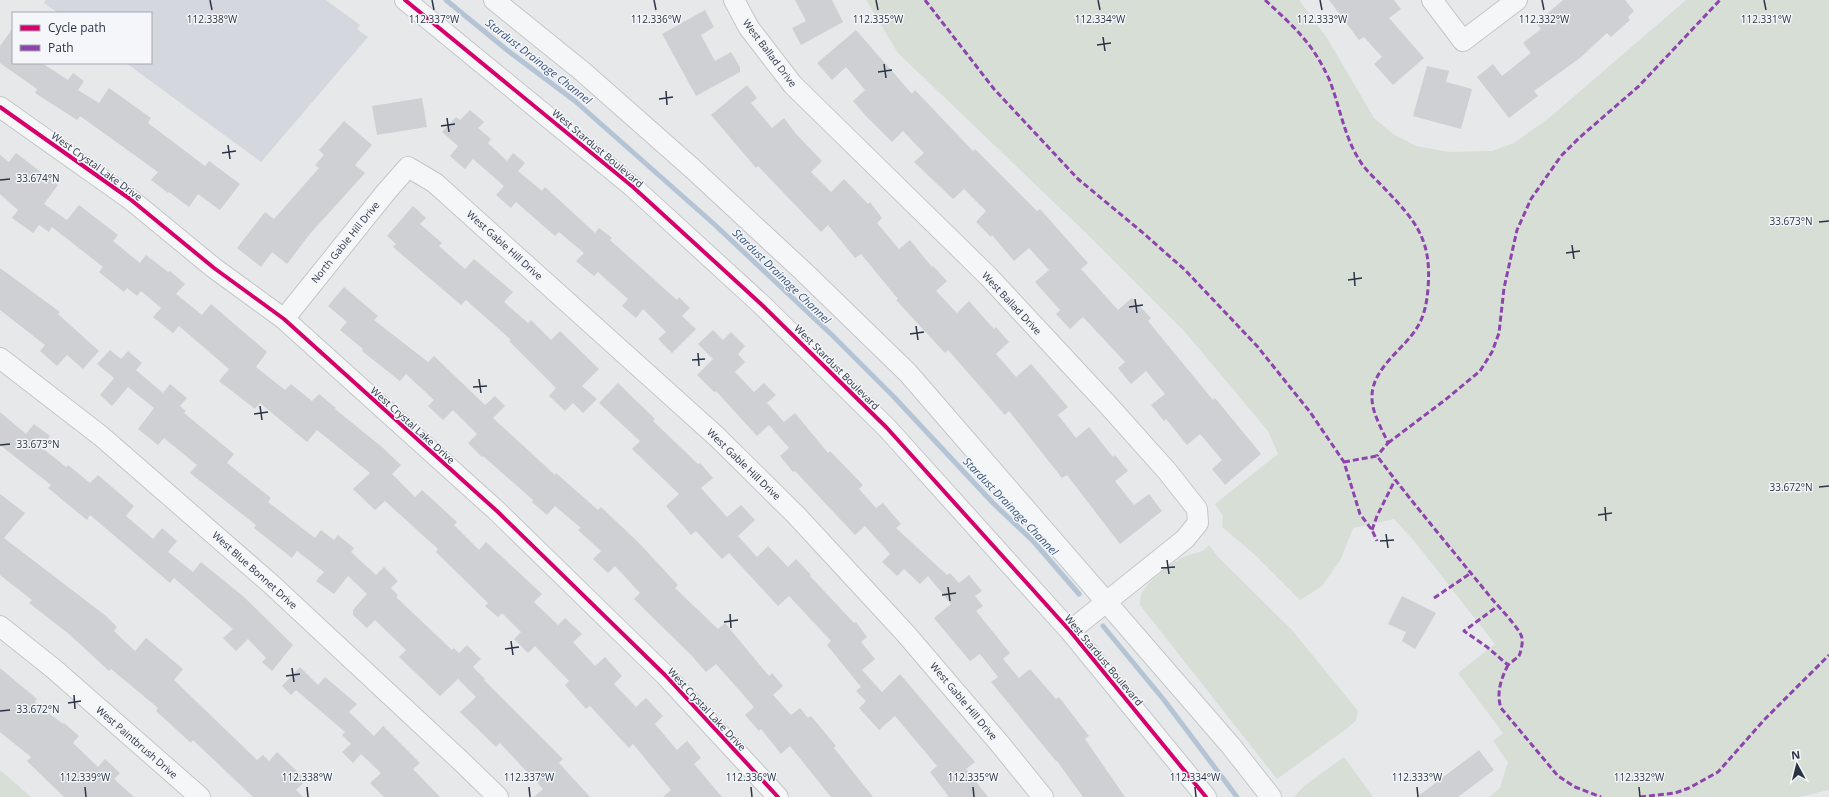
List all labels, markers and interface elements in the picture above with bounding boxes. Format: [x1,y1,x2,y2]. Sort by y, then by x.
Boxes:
legend [12,12,152,64]
text: 112.338°W [187,12,238,26]
text: 112.337°W [409,12,460,26]
text: 112.336°W [631,12,682,26]
text: 112.335°W [853,12,904,26]
text: 112.334°W [1075,12,1126,26]
text: 112.333°W [1297,12,1348,26]
text: 112.332°W [1519,12,1570,26]
text: 112.331°W [1741,12,1792,26]
water label: Stardust Drainage Channel [483,15,595,107]
street label: West Ballad Drive [740,16,800,90]
text: Cycle path [48,19,106,36]
text: Path [48,39,74,56]
street label: West Stardust Boulevard [549,106,647,190]
street label: West Crystal Lake Drive [49,128,145,204]
text: 33.674°N [16,171,60,185]
street label: North Gable Hill Drive [308,198,383,286]
street label: West Gable Hill Drive [464,207,546,283]
text: 33.673°N [1769,214,1813,228]
water label: Stardust Drainage Channel [730,225,834,327]
street label: West Ballad Drive [979,268,1045,338]
street label: West Stardust Boulevard [791,321,883,413]
street label: West Crystal Lake Drive [368,383,458,467]
street label: West Gable Hill Drive [704,425,784,503]
text: 33.673°N [16,437,60,451]
water label: Stardust Drainage Channel [960,454,1062,558]
text: 33.672°N [1769,480,1813,494]
street label: West Blue Bonnet Drive [209,528,301,612]
street label: West Stardust Boulevard [1062,611,1146,709]
street label: West Gable Hill Drive [927,659,1001,743]
street label: West Crystal Lake Drive [665,664,750,754]
text: 33.672°N [16,702,60,716]
street label: West Paintbrush Drive [93,703,181,782]
north arrow [1777,745,1817,785]
text: N [1790,747,1801,763]
text: 112.339°W [60,770,111,784]
text: 112.338°W [282,770,333,784]
text: 112.337°W [504,770,555,784]
text: 112.336°W [726,770,777,784]
text: 112.335°W [948,770,999,784]
text: 112.334°W [1170,770,1221,784]
text: 112.333°W [1392,770,1443,784]
text: 112.332°W [1614,770,1665,784]

